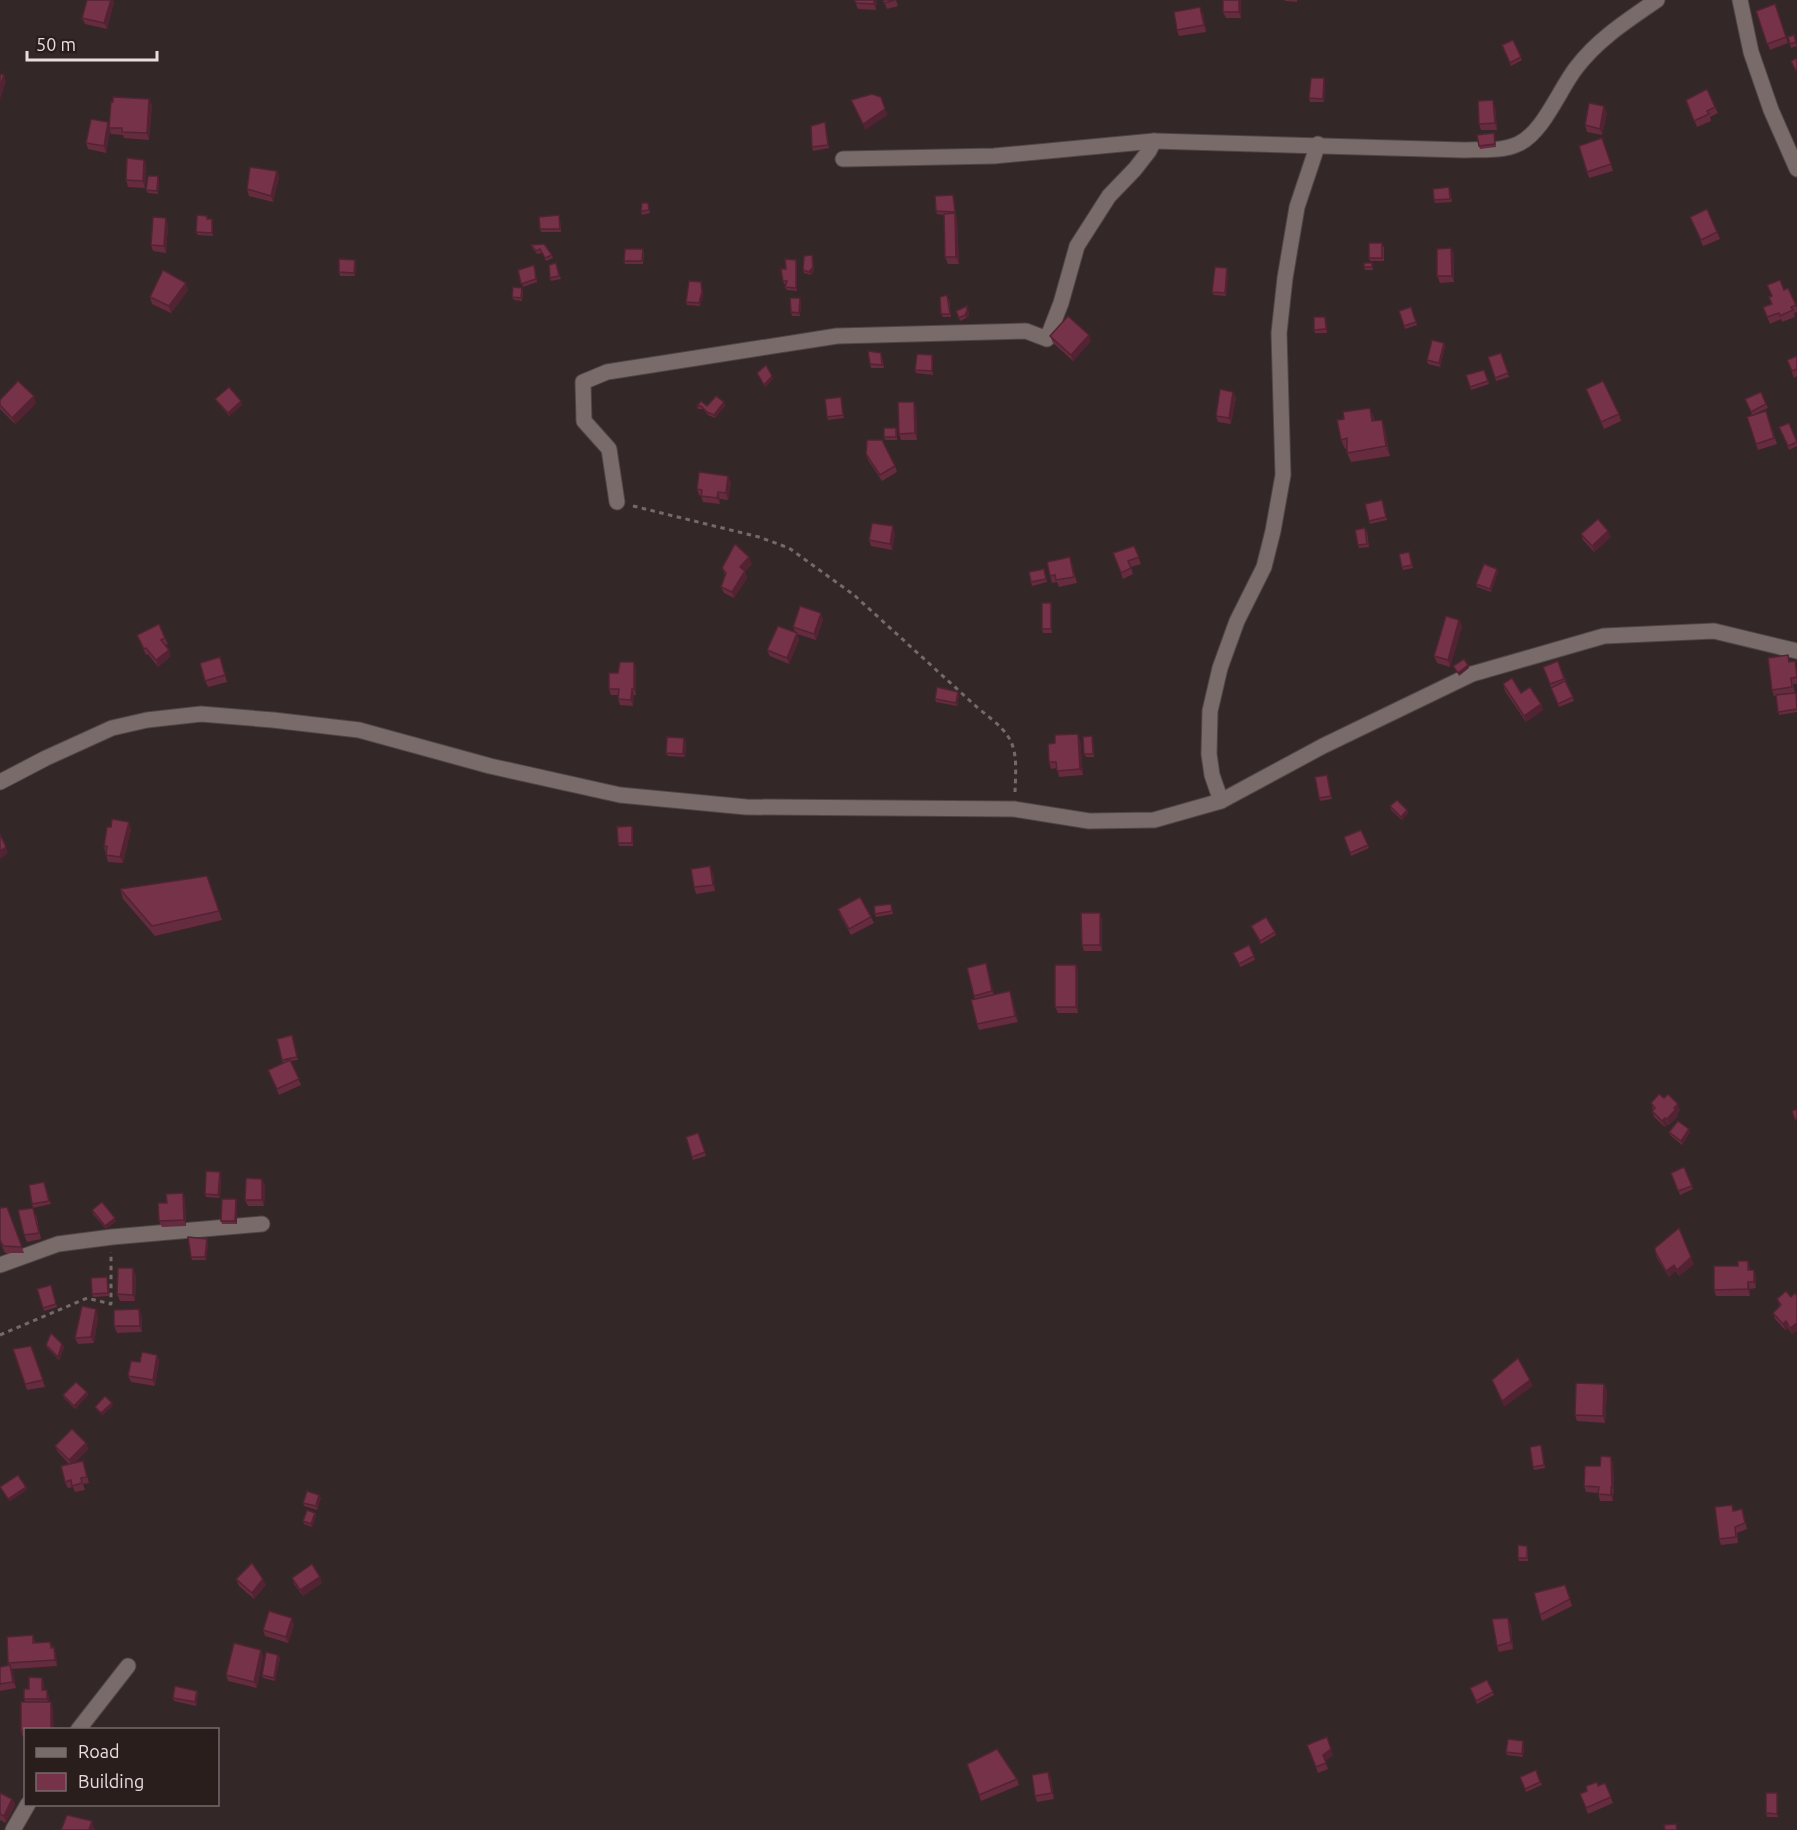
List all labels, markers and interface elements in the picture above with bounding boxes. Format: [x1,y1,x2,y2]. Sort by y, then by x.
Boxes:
scale bar [27,24,158,62]
text: 50 m [36,34,76,54]
legend [24,1728,219,1806]
text: Road [78,1741,120,1761]
text: Building [78,1771,144,1791]

